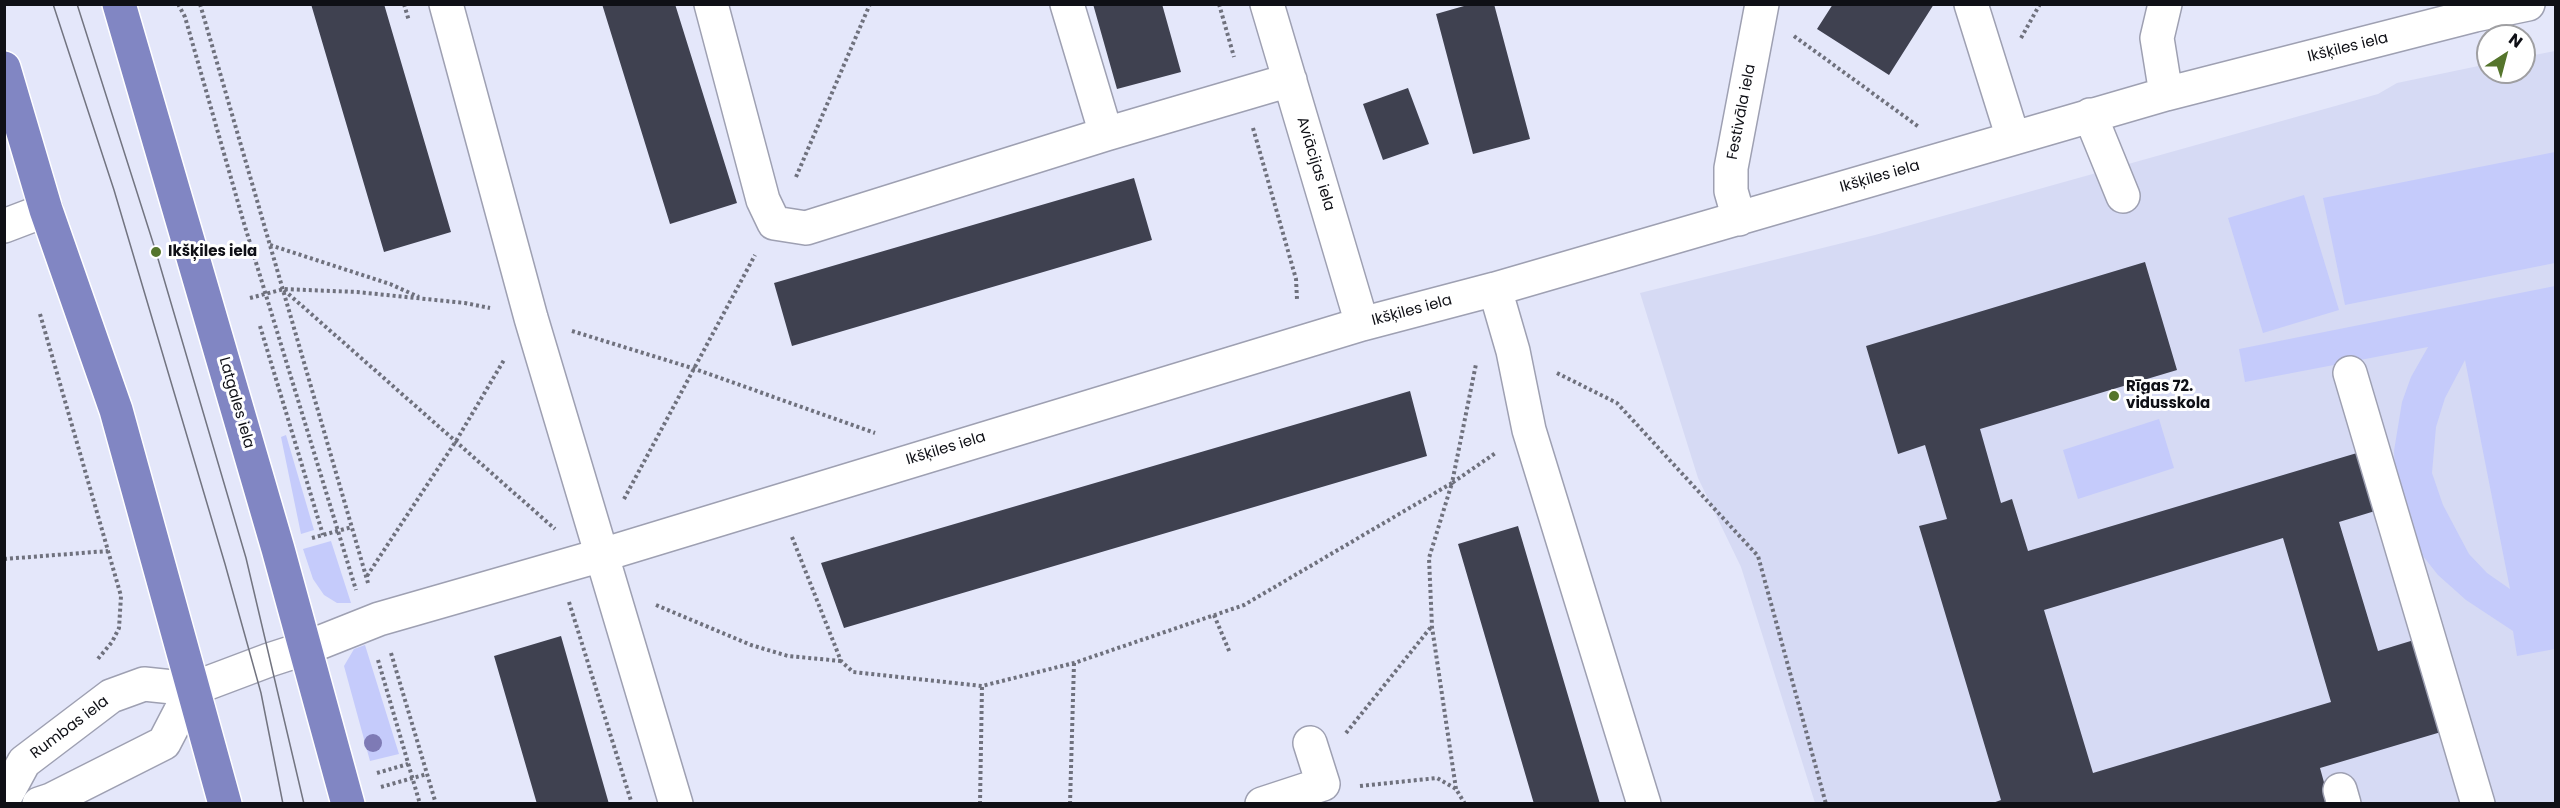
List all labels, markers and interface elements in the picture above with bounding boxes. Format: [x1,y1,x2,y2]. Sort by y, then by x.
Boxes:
north arrow [2476,24,2536,84]
text: N [2504,28,2527,53]
street label: Ikšķiles iela [2306,29,2390,67]
street label: Festivāla iela [1724,63,1760,161]
street label: Aviācijas iela [1292,115,1338,213]
street label: Ikšķiles iela [1838,157,1922,197]
place label: Ikšķiles iela [168,243,257,261]
marker: Ikšķiles iela [149,245,163,259]
street label: Ikšķiles iela [1370,292,1454,330]
street label: Latgales iela [214,355,258,451]
place label: Rīgas 72. vidusskola [2126,378,2210,413]
marker: Rīgas 72. vidusskola [2107,389,2121,403]
street label: Ikšķiles iela [904,428,988,470]
street label: Rumbas iela [27,693,113,763]

